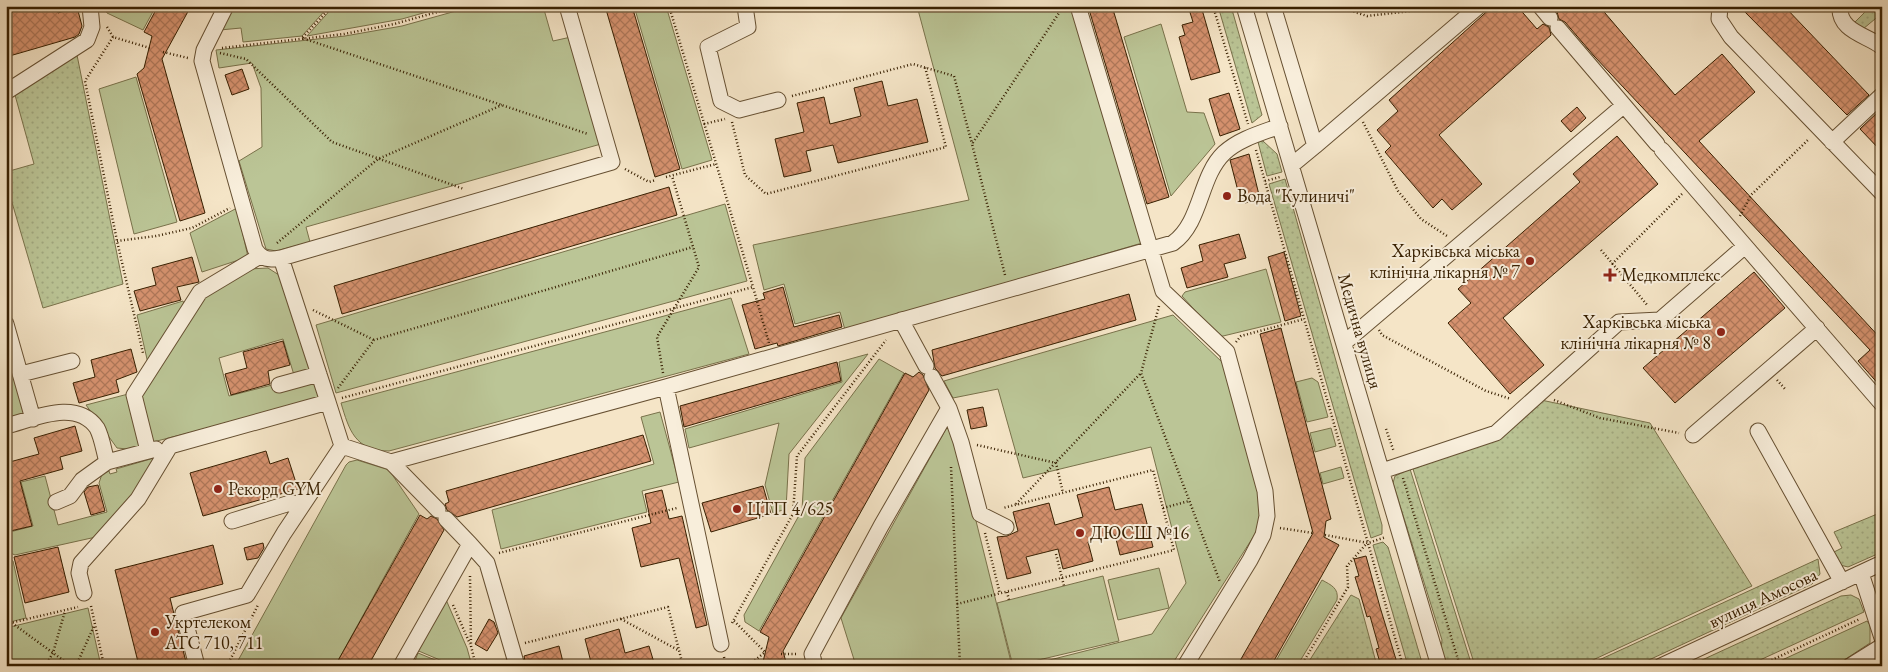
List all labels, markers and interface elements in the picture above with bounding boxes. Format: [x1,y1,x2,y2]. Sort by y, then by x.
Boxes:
place label: Вода "Кулиничі" [1237,184,1355,207]
marker: Вода "Кулиничі" [1221,190,1233,202]
place label: Харківська міська клінічна лікарня № 7 [1370,239,1521,283]
marker: Харківська міська клінічна лікарня № 7 [1524,255,1536,267]
place label: Медкомплекс [1621,263,1721,286]
marker: Медкомплекс [1603,268,1617,282]
street label: Медична вулиця [1333,270,1388,391]
place label: Харківська міська клінічна лікарня № 8 [1561,310,1712,354]
marker: Харківська міська клінічна лікарня № 8 [1715,326,1727,338]
place label: Рекорд GYM [228,477,322,500]
marker: Рекорд GYM [212,483,224,495]
place label: ЦТП 4/625 [747,497,833,520]
marker: ЦТП 4/625 [731,503,743,515]
place label: ДЮСШ №16 [1090,521,1189,544]
marker: ДЮСШ №16 [1074,527,1086,539]
street label: вулиця Амосова [1705,562,1821,633]
place label: Укртелеком АТС 710, 711 [164,610,263,654]
marker: Укртелеком АТС 710, 711 [149,626,161,638]

